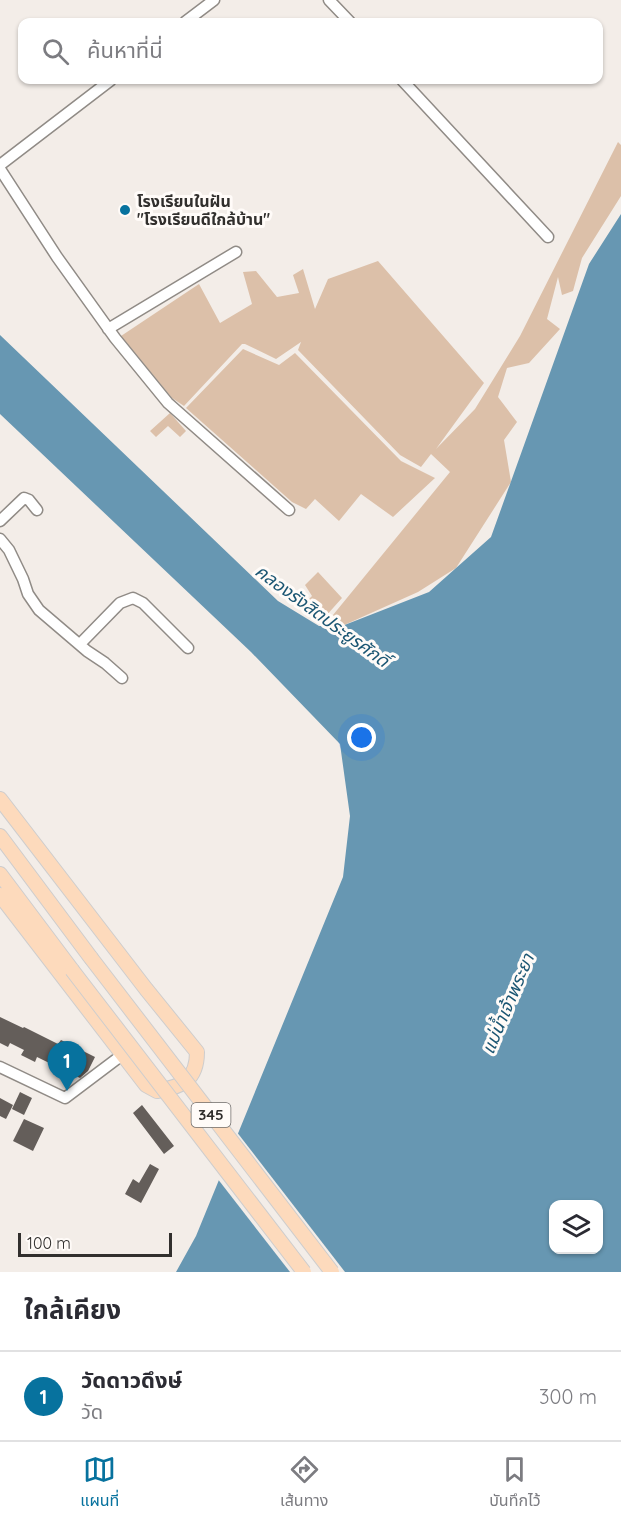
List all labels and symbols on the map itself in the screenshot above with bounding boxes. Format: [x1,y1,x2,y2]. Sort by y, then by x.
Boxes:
place label: โรงเรียนในฝัน "โรงเรียนดีใกล้บ้าน" [137,191,270,229]
marker: โรงเรียนในฝัน "โรงเรียนดีใกล้บ้าน" [118,203,132,217]
water label: คลองรังสิตประยูรศักดิ์ [251,559,398,675]
your location [347,723,376,752]
water label: แม่น้ำเจ้าพระยา [475,949,539,1057]
pin: 1 [48,1042,86,1091]
road number: 345 [192,1103,230,1127]
scale bar [18,1230,172,1258]

